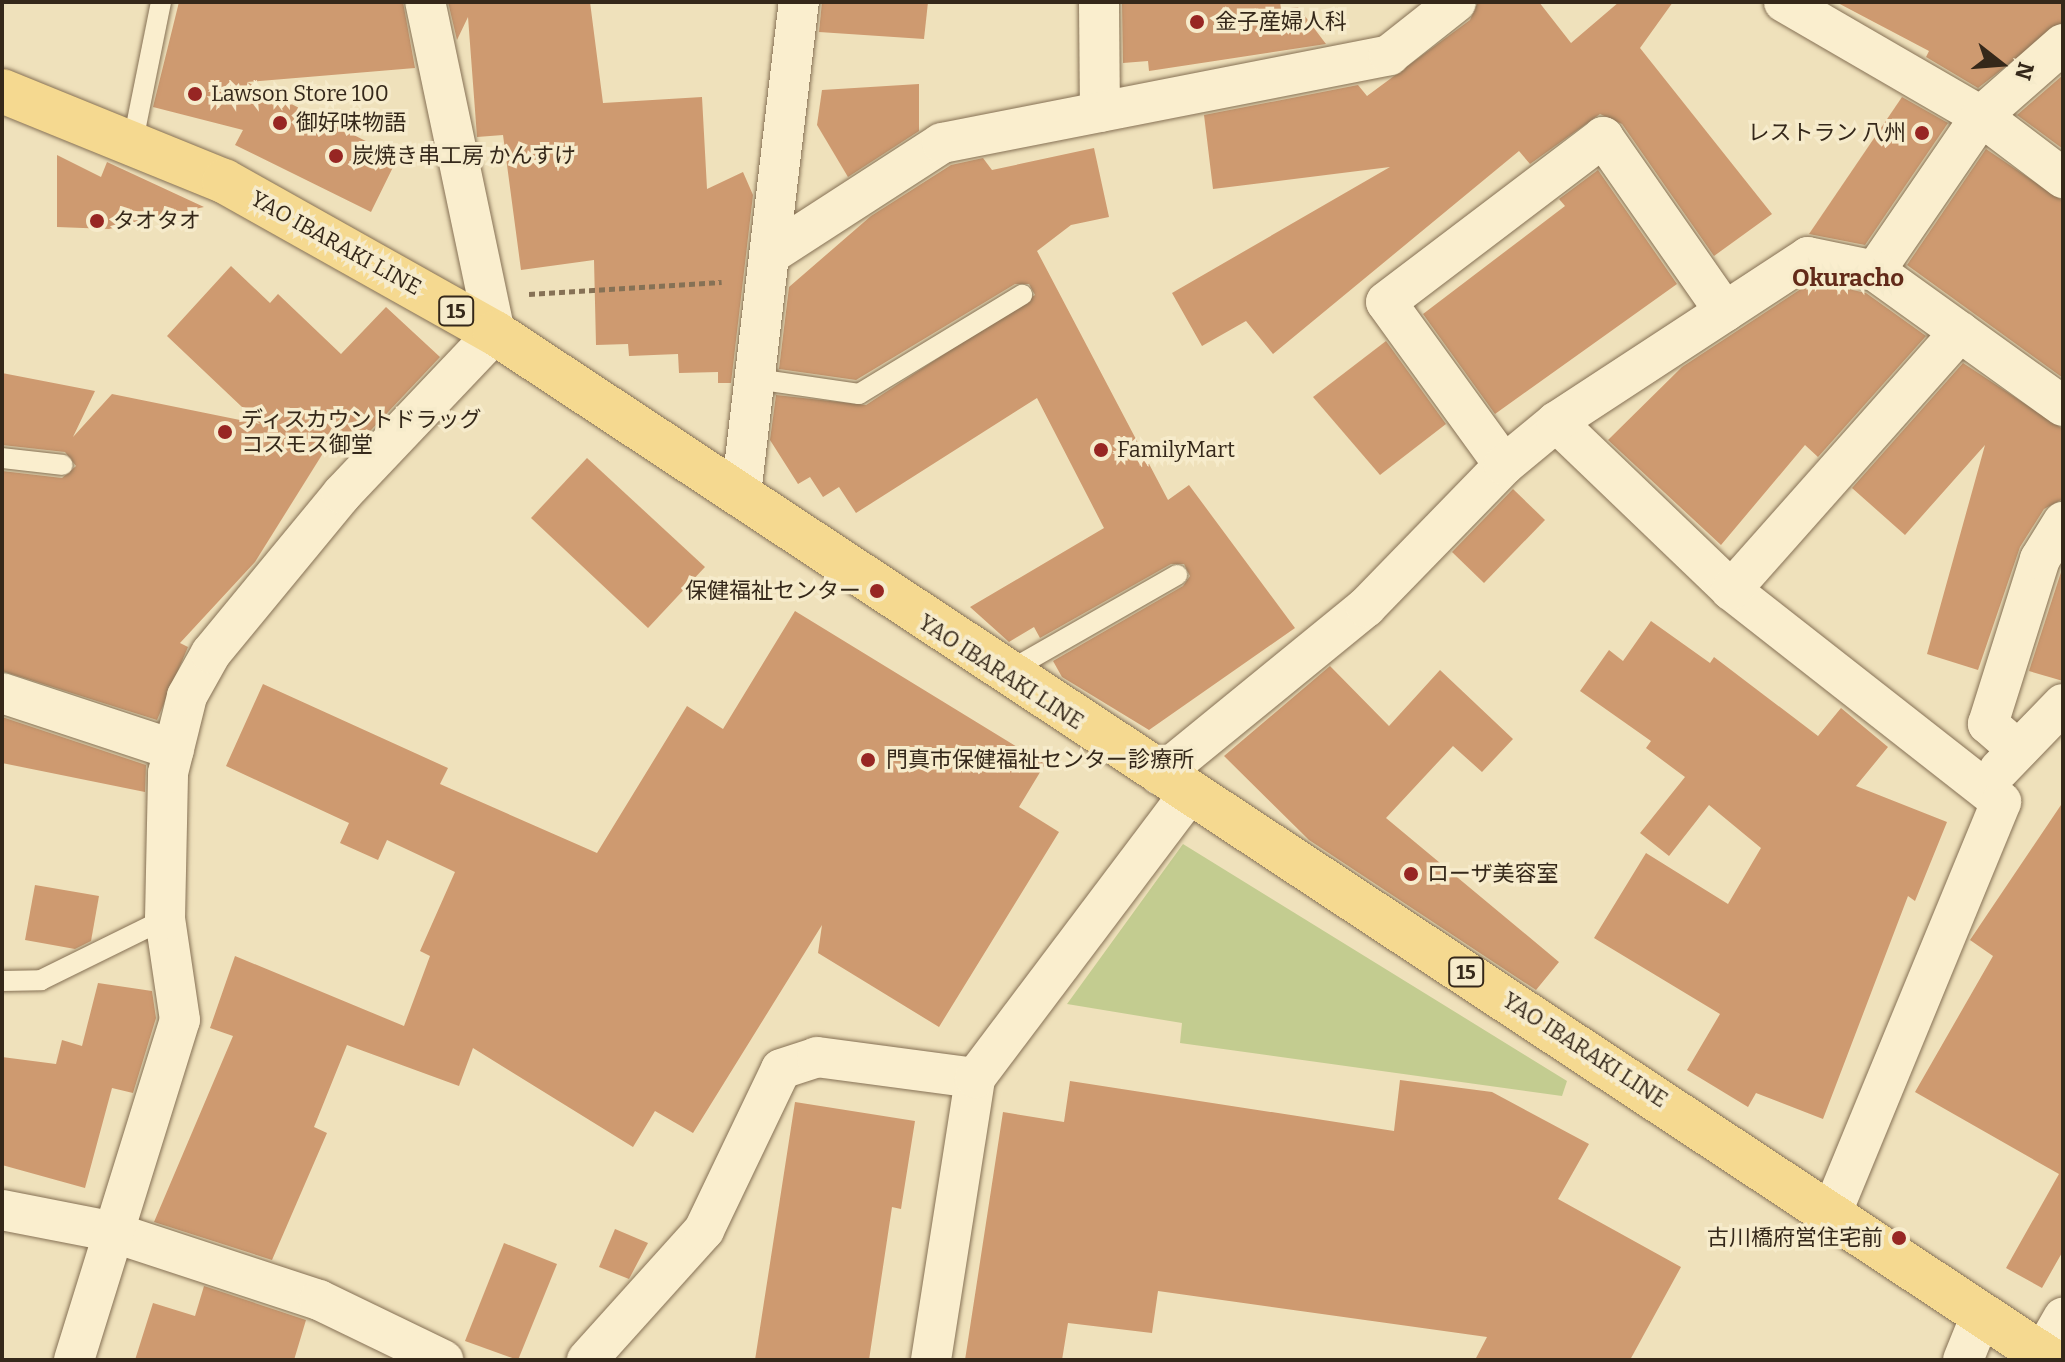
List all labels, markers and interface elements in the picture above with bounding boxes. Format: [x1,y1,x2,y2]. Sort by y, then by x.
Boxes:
place label: 金子産婦人科 [1215,9,1347,35]
marker: 金子産婦人科 [1186,11,1208,33]
north arrow [1961,24,2041,104]
text: N [2009,59,2040,83]
place label: Lawson Store 100 [211,81,389,107]
marker: Lawson Store 100 [186,85,204,103]
place label: 御好味物語 [296,110,406,136]
marker: 御好味物語 [271,114,289,132]
place label: レストラン 八州 [1748,120,1906,146]
marker: レストラン 八州 [1913,124,1931,142]
place label: 炭焼き串工房 かんすけ [352,143,576,169]
marker: 炭焼き串工房 かんすけ [327,147,345,165]
street label: YAO IBARAKI LINE [246,185,426,301]
place label: タオタオ [113,208,201,234]
marker: タオタオ [88,212,106,230]
district label: Okuracho [1792,265,1904,293]
road number: 15 [438,295,474,327]
place label: ディスカウントドラッグ コスモス御堂 [241,406,483,458]
marker: ディスカウントドラッグ コスモス御堂 [216,423,234,441]
place label: FamilyMart [1117,437,1235,463]
marker: FamilyMart [1092,441,1110,459]
place label: 保健福祉センター [685,578,861,604]
marker: 保健福祉センター [868,582,886,600]
street label: YAO IBARAKI LINE [914,609,1088,735]
place label: 門真市保健福祉センター診療所 [886,747,1194,773]
marker: 門真市保健福祉センター診療所 [857,749,879,771]
place label: ローザ美容室 [1427,861,1559,887]
marker: ローザ美容室 [1402,865,1420,883]
road number: 15 [1448,956,1484,988]
street label: YAO IBARAKI LINE [1498,987,1672,1113]
place label: 古川橋府営住宅前 [1707,1225,1883,1251]
marker: 古川橋府営住宅前 [1890,1229,1908,1247]

